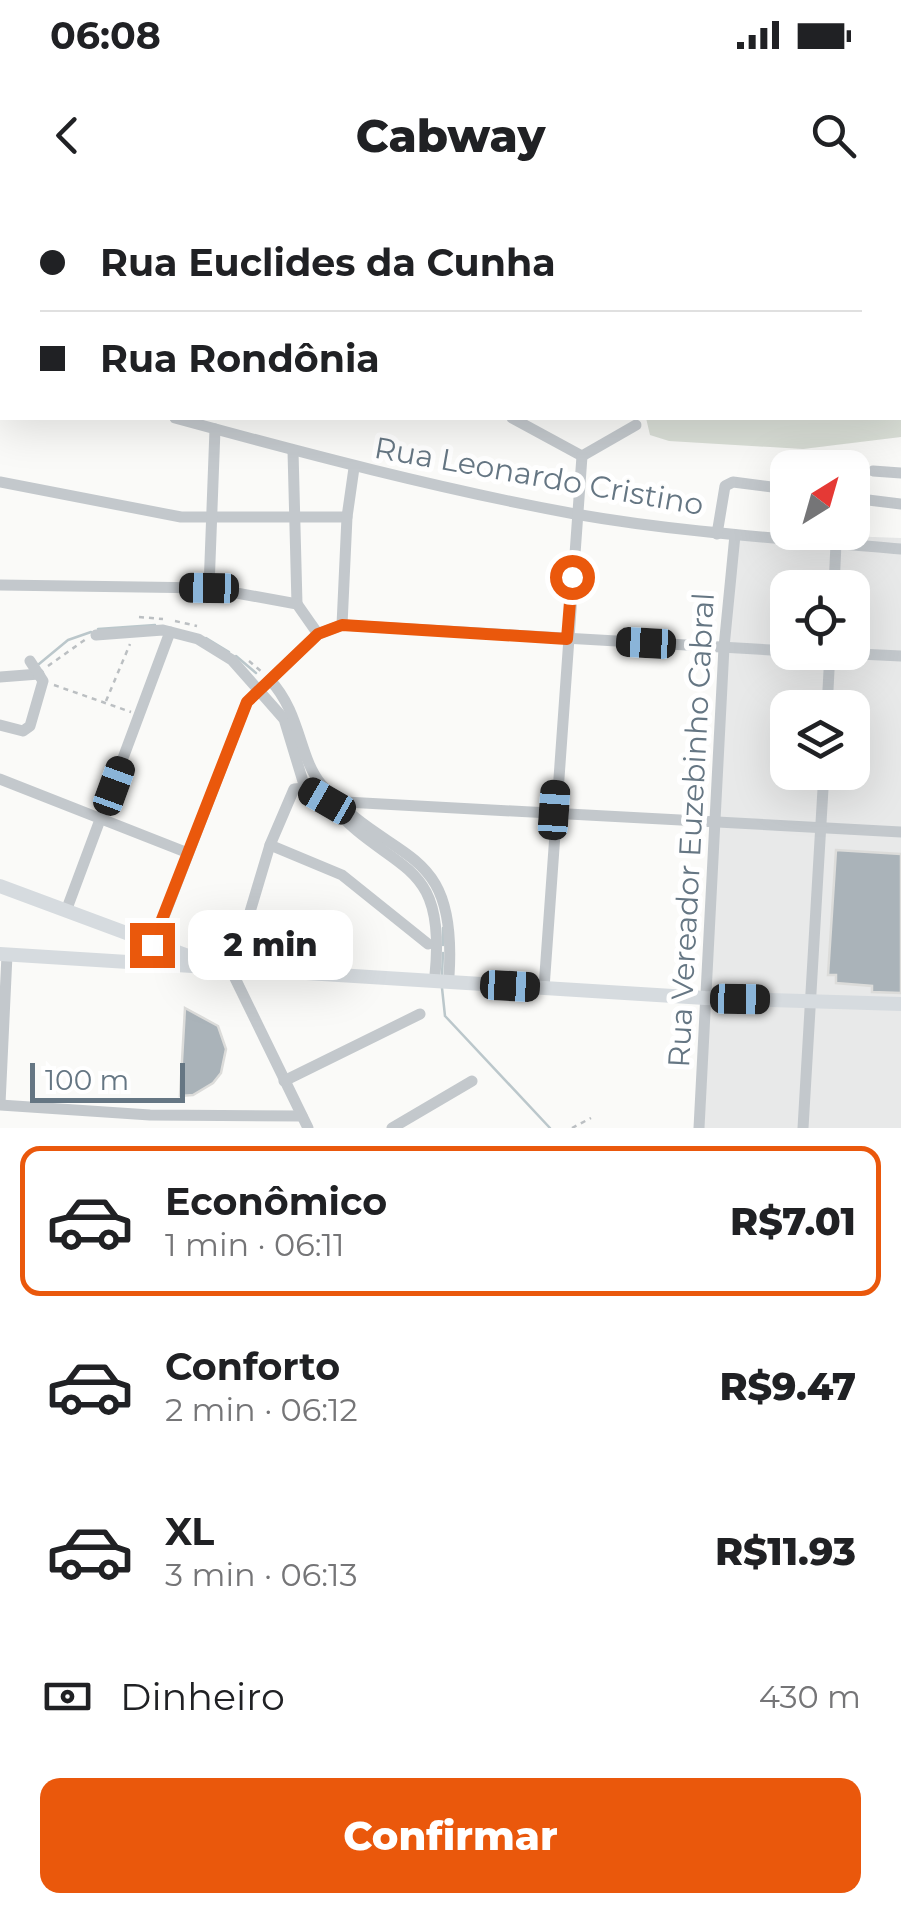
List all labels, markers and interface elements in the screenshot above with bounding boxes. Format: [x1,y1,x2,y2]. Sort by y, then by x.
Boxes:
text: 06:08 [50,12,161,59]
icon: back [40,108,95,163]
text: Cabway [356,108,545,163]
icon: search [806,108,861,163]
text: Rua Euclides da Cunha [100,239,556,286]
text: Rua Rondônia [100,335,380,382]
street label: Rua Leonardo Cristino [372,429,706,523]
north arrow [770,450,870,550]
map controls [770,450,870,790]
route start [550,555,595,600]
button: locate [770,570,870,670]
car [179,572,239,604]
street label: Rua Vereador Euzebinho Cabral [660,592,722,1068]
car [615,626,677,660]
button: layers [770,690,870,790]
car [90,753,138,819]
car [294,773,360,829]
car [537,779,571,841]
callout: 2 min [187,910,352,980]
route end [130,923,175,968]
text: 2 min [223,925,318,964]
car [479,969,541,1003]
car [710,983,770,1015]
scale bar [30,1058,185,1103]
text: 100 m [45,1063,129,1097]
icon: car [45,1176,135,1266]
text: Econômico [165,1178,387,1225]
text: R$7.01 [730,1198,856,1245]
text: 1 min · 06:11 [165,1225,345,1264]
icon: car [45,1341,135,1431]
text: Conforto [165,1343,340,1390]
text: R$9.47 [719,1363,856,1410]
text: 2 min · 06:12 [165,1390,358,1429]
icon: car [45,1506,135,1596]
text: XL [165,1508,214,1555]
text: R$11.93 [715,1528,856,1575]
text: 3 min · 06:13 [165,1555,358,1594]
icon: cash [40,1669,95,1724]
text: Dinheiro [120,1673,285,1720]
text: 430 m [759,1677,861,1716]
button: Confirmar [40,1778,861,1893]

